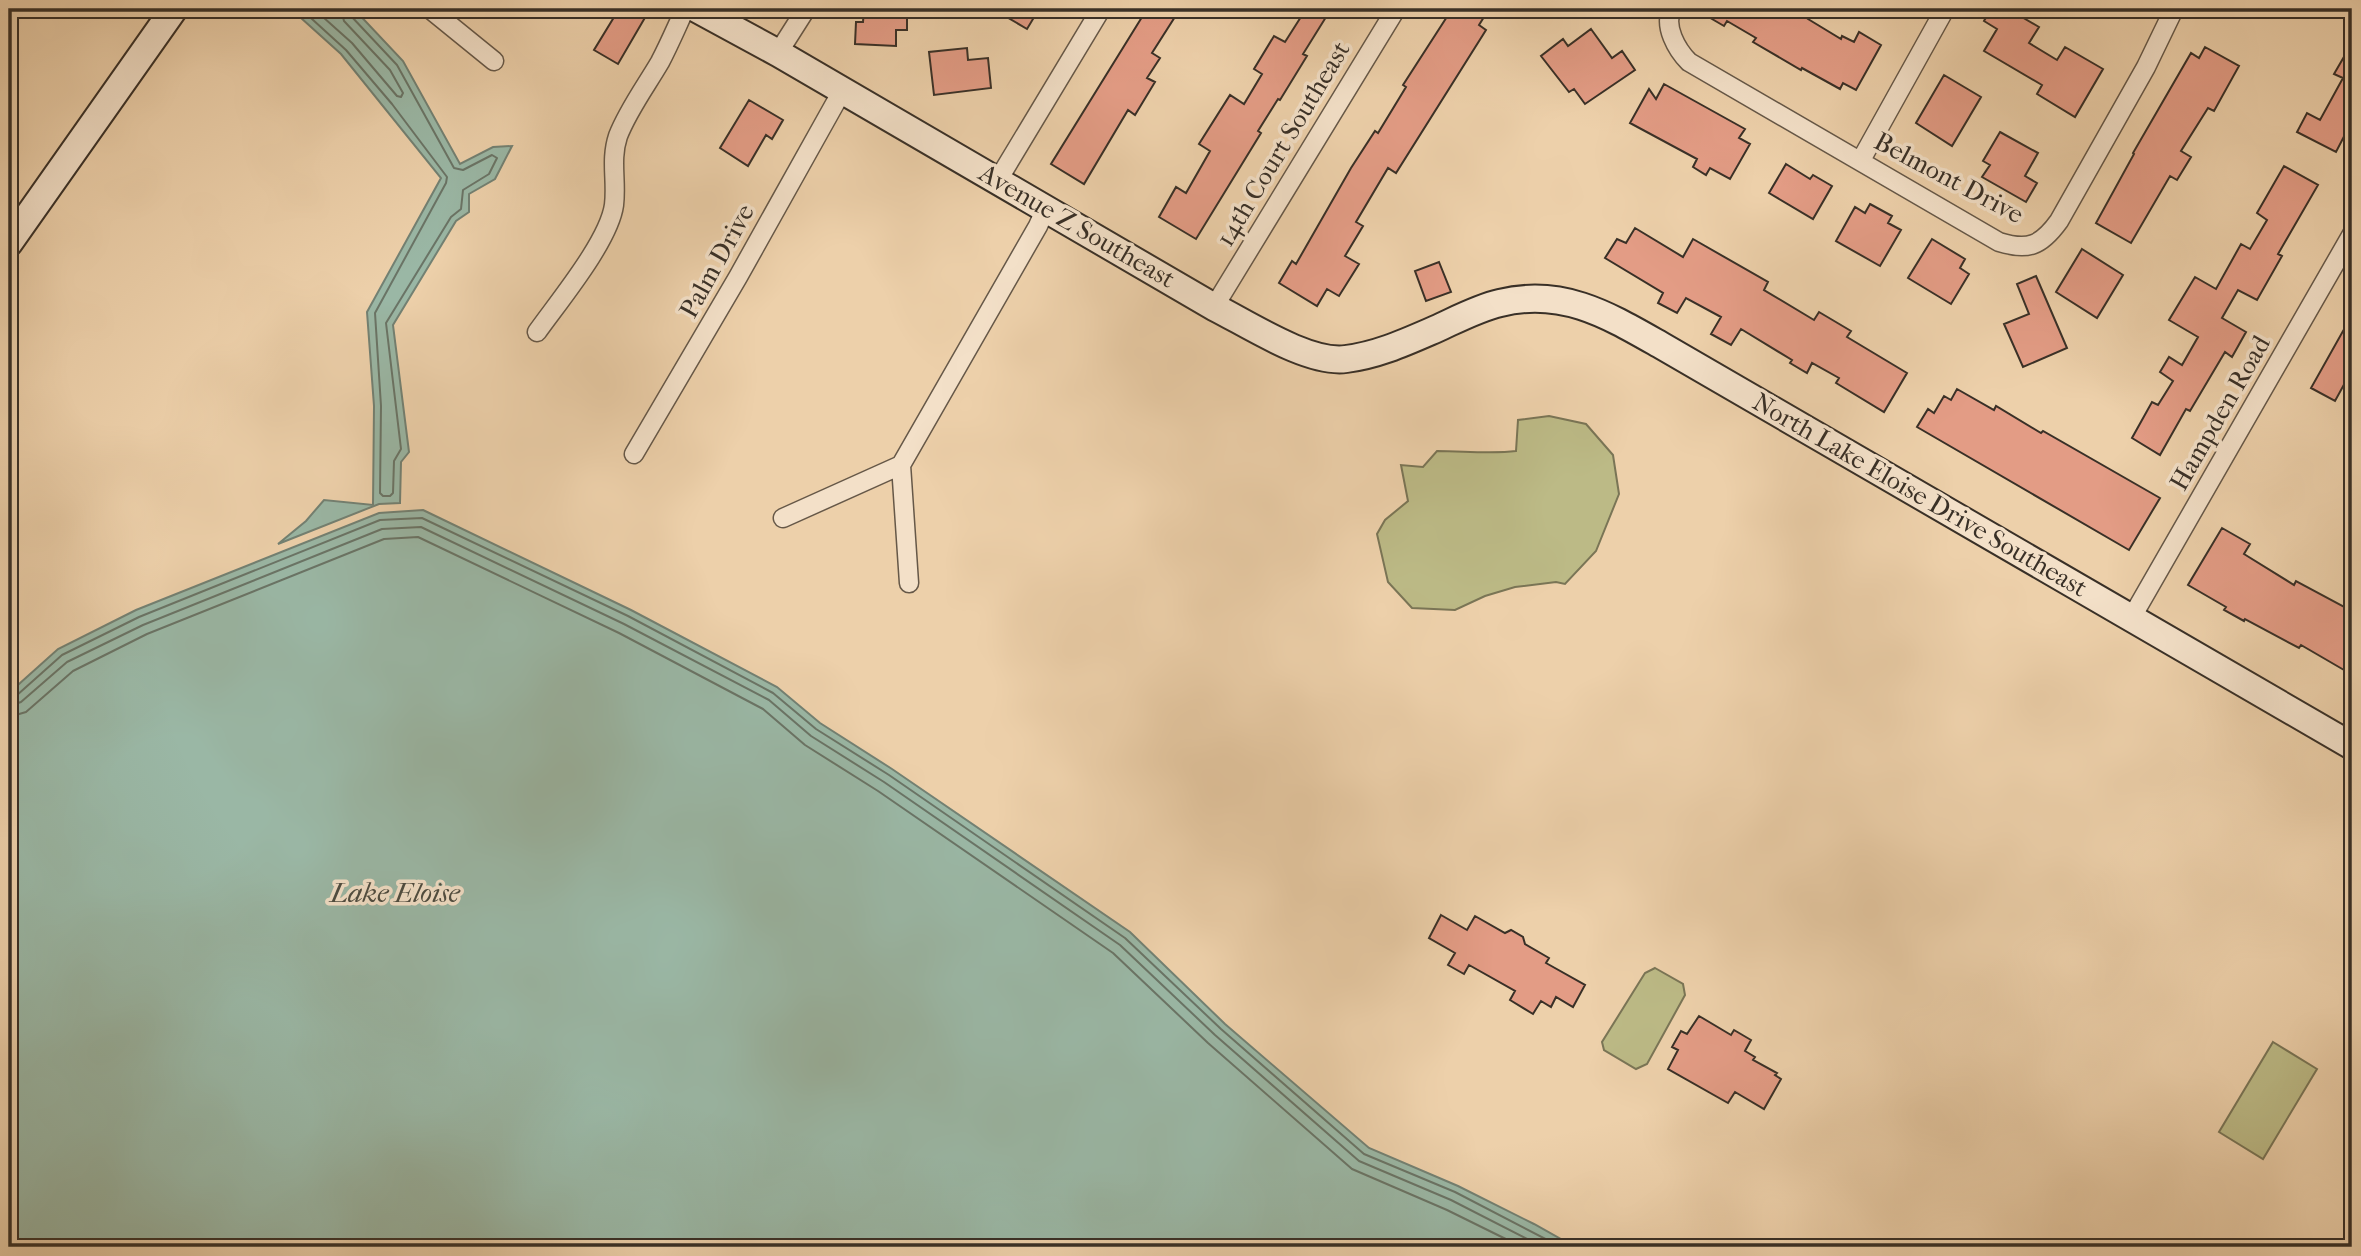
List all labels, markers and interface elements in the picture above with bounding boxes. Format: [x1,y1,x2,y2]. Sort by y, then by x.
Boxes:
street label: 14th Court Southeast [1209,35,1357,252]
street label: Belmont Drive [1869,126,2029,230]
street label: Avenue Z Southeast [973,157,1181,295]
street label: Palm Drive [673,199,761,323]
street label: Hampden Road [2163,329,2277,496]
street label: North Lake Eloise Drive Southeast [1747,386,2093,604]
water label: Lake Eloise [328,876,461,909]

